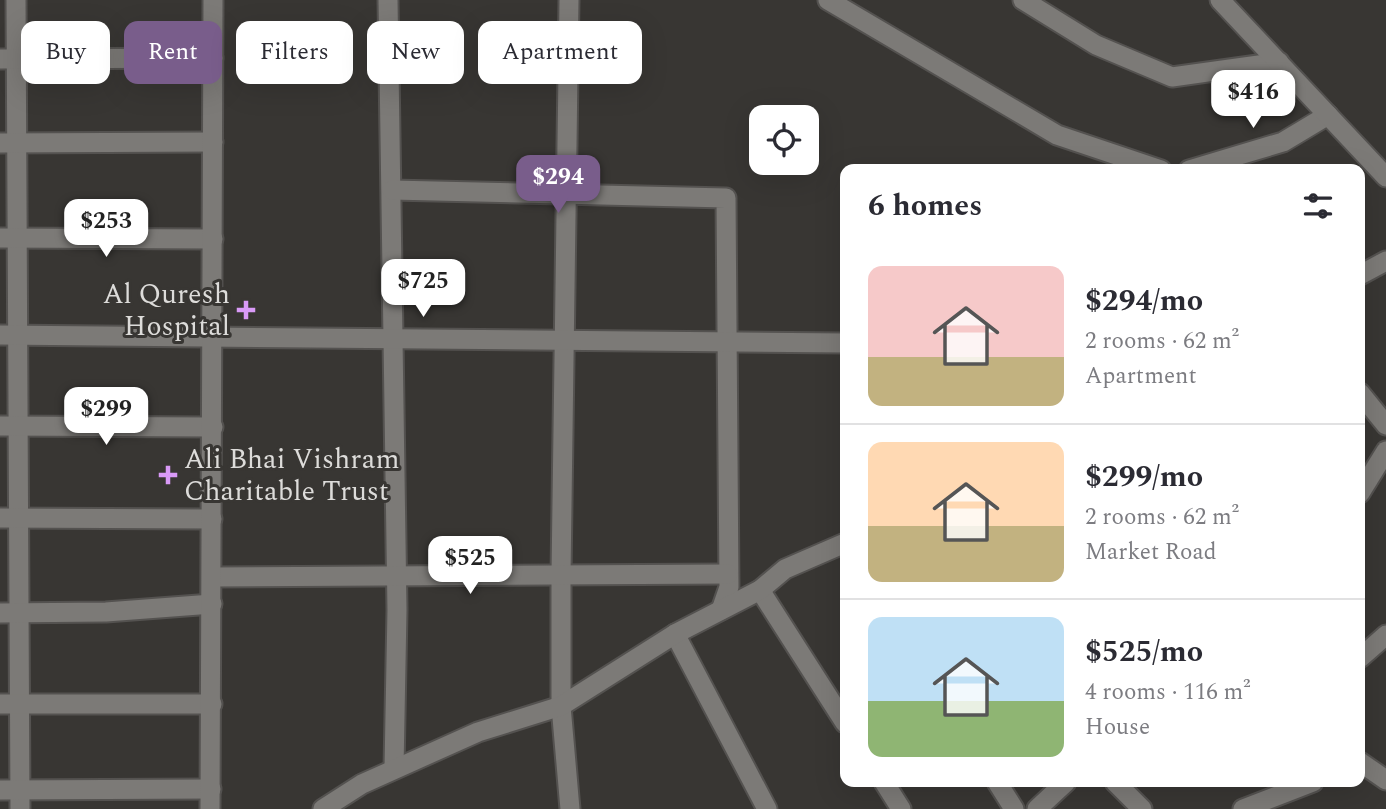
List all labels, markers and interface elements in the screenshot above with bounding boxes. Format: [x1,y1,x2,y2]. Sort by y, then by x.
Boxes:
chip: Buy [21,21,110,84]
chip: Rent [124,21,222,84]
chip: Filters [236,21,353,84]
chip: New [367,21,464,84]
chip: Apartment [478,21,642,84]
pin: $416 [1212,71,1294,130]
text: $416 [1227,75,1279,110]
map controls [749,105,819,175]
button: locate [749,105,819,175]
pin: $294 [517,156,599,215]
text: $294 [532,160,584,195]
text: 6 homes [868,183,982,229]
icon: filters [1299,187,1337,225]
pin: $253 [65,200,147,259]
text: $253 [80,204,132,239]
pin: $725 [382,260,464,319]
text: $725 [397,264,449,299]
place label: Al Quresh Hospital [103,273,230,348]
text: $294/mo [1085,278,1203,324]
icon: home [924,294,1008,378]
marker: Al Quresh Hospital [236,300,256,320]
text: 2 rooms · 62 m² [1085,324,1239,359]
text: Apartment [1085,359,1197,394]
pin: $299 [65,388,147,447]
text: $299 [80,392,132,427]
place label: Ali Bhai Vishram Charitable Trust [184,438,400,513]
text: $299/mo [1085,454,1203,500]
marker: Ali Bhai Vishram Charitable Trust [158,465,178,485]
icon: home [924,470,1008,554]
text: 2 rooms · 62 m² [1085,500,1239,535]
text: Market Road [1085,535,1217,570]
pin: $525 [429,536,511,596]
text: $525 [444,541,496,576]
text: $525/mo [1085,629,1203,675]
icon: home [924,645,1008,729]
text: 4 rooms · 116 m² [1085,675,1251,710]
text: House [1085,710,1150,745]

